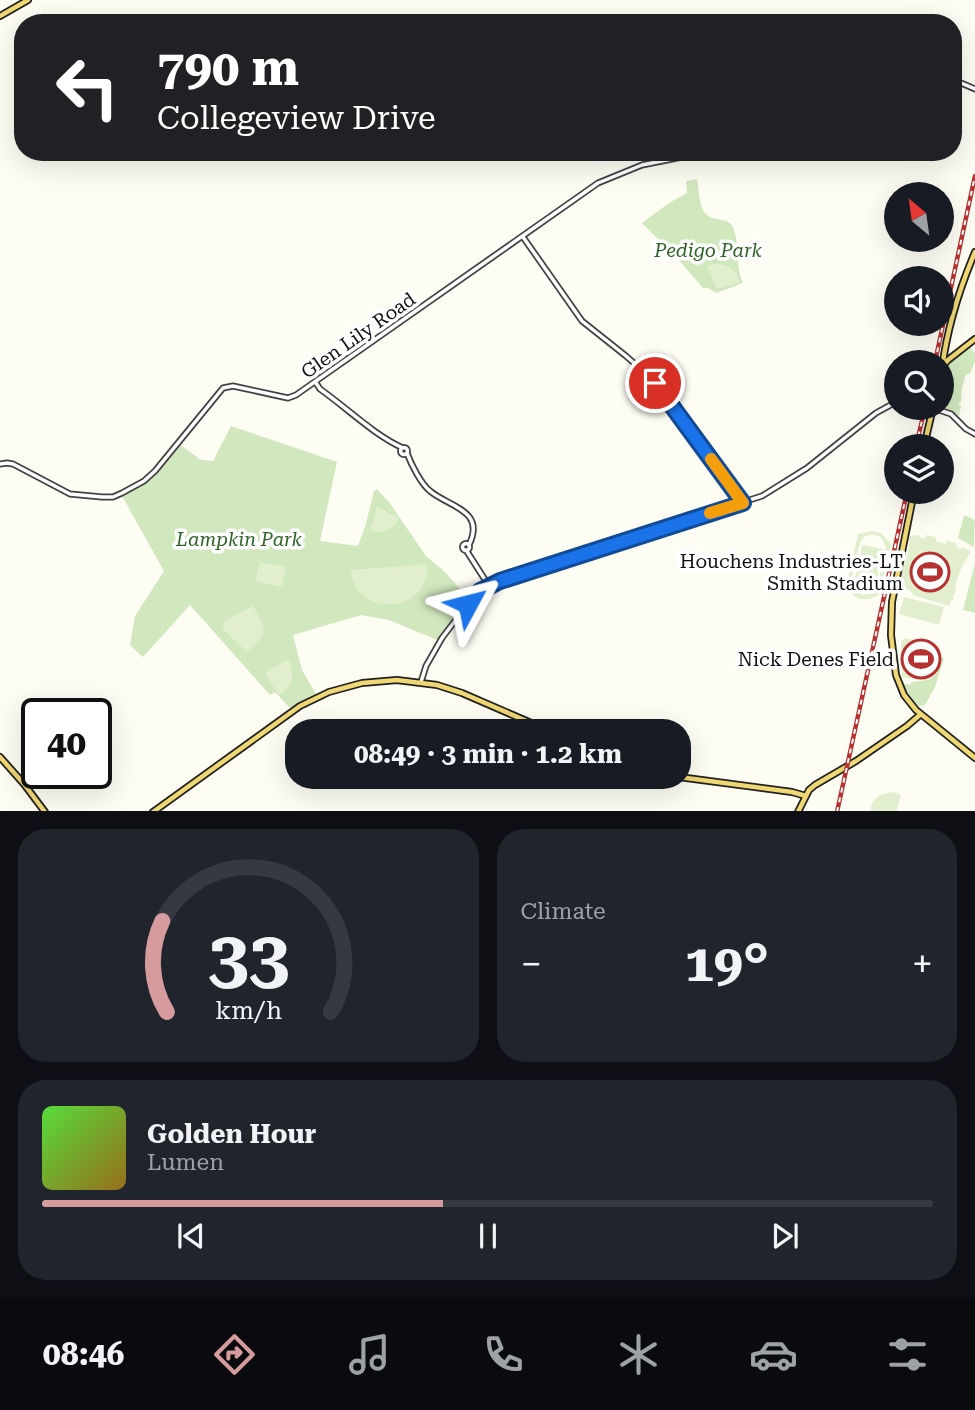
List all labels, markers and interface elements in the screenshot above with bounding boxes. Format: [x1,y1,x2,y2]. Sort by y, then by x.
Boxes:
text: 790 m [157,40,299,97]
icon: left [42,42,133,133]
text: Collegeview Drive [157,99,436,137]
north arrow [884,182,954,252]
map controls [884,182,954,504]
park label: Pedigo Park [653,239,763,262]
button: sound [884,266,954,336]
street label: Glen Lily Road [297,287,420,383]
button: search [884,350,954,420]
pin [625,353,685,413]
icon: arrive [636,364,674,402]
button: layers [884,434,954,504]
park label: Lampkin Park [175,528,303,551]
place label: Houchens Industries-LT Smith Stadium [680,550,903,595]
sports icon: Houchens Industries-LT Smith Stadium [909,551,951,593]
position arrow [431,567,505,641]
sports icon: Nick Denes Field [900,638,942,680]
place label: Nick Denes Field [738,648,894,671]
speed limit sign: 40 [21,698,112,789]
text: 08:49 · 3 min · 1.2 km [354,739,622,769]
text: Climate [521,898,606,925]
text: 33 [207,915,289,1000]
text: 19° [685,933,769,994]
text: − [521,942,542,986]
text: + [912,942,933,986]
text: km/h [215,995,282,1024]
text: Golden Hour [147,1119,316,1149]
text: Lumen [147,1149,224,1176]
icon: previous [172,1217,210,1255]
icon: pause [469,1217,507,1255]
icon: next [766,1217,804,1255]
icon: directions [210,1330,259,1379]
icon: music [345,1330,394,1379]
icon: phone [479,1330,528,1379]
icon: climate [614,1330,663,1379]
icon: car [749,1330,798,1379]
icon: filters [883,1330,932,1379]
text: 08:46 [43,1335,125,1373]

